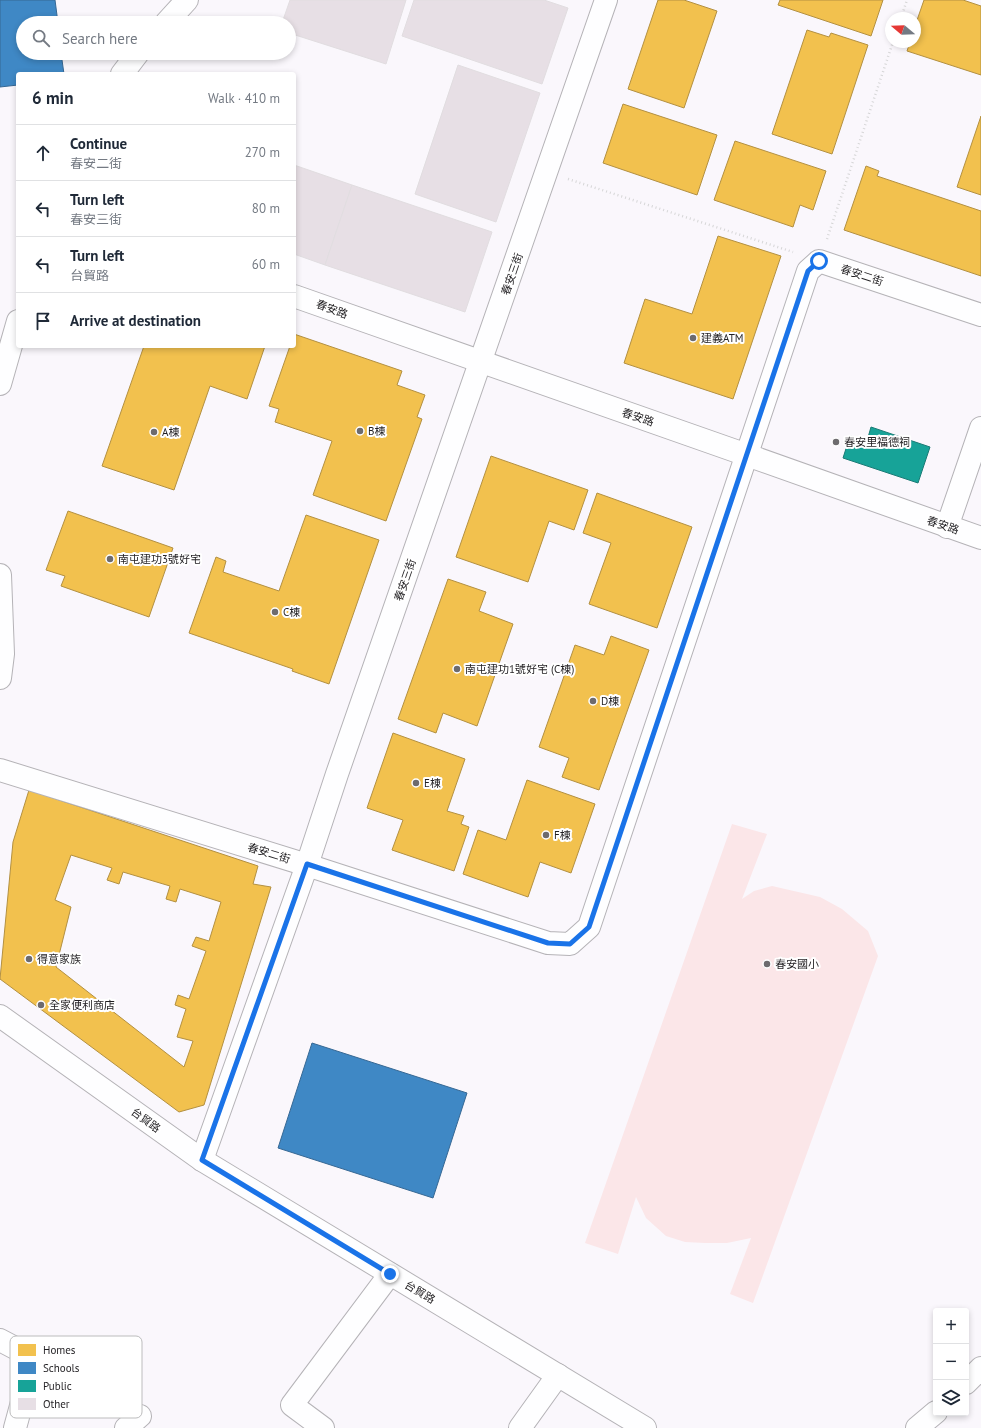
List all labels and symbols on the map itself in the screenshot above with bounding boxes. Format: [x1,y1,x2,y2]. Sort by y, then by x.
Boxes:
north arrow [885,12,921,48]
street label: 春安三街 [498,251,526,297]
route start [810,252,828,270]
street label: 春安二街 [839,262,885,288]
street label: 春安路 [314,297,350,321]
place label: 建義ATM [701,331,744,345]
marker: 建義ATM [688,333,698,343]
street label: 春安路 [620,405,656,429]
place label: B棟 [368,424,385,438]
place label: A棟 [162,425,179,439]
marker: B棟 [355,426,365,436]
marker: A棟 [149,427,159,437]
place label: 春安里福德祠 [844,435,910,449]
marker: 春安里福德祠 [831,437,841,447]
street label: 春安路 [925,513,961,537]
place label: 南屯建功3號好宅 [118,552,201,566]
marker: 南屯建功3號好宅 [105,554,115,564]
street label: 春安三街 [391,557,419,603]
place label: C棟 [283,605,300,619]
marker: C棟 [270,607,280,617]
place label: 南屯建功1號好宅 (C棟) [465,662,574,676]
marker: 南屯建功1號好宅 (C棟) [452,664,462,674]
place label: D棟 [601,694,619,708]
marker: D棟 [588,696,598,706]
place label: E棟 [424,776,441,790]
marker: E棟 [411,778,421,788]
place label: F棟 [554,828,571,842]
marker: F棟 [541,830,551,840]
street label: 春安二街 [246,840,292,866]
place label: 得意家族 [37,952,81,966]
marker: 得意家族 [24,954,34,964]
place label: 春安國小 [775,957,819,971]
marker: 春安國小 [762,959,772,969]
place label: 全家便利商店 [49,998,115,1012]
marker: 全家便利商店 [36,1000,46,1010]
street label: 台貿路 [129,1105,163,1135]
route end [381,1265,399,1283]
street label: 台貿路 [402,1278,438,1306]
legend [10,1336,142,1418]
text: Homes [43,1343,76,1357]
text: Schools [43,1361,80,1375]
text: Public [43,1379,72,1393]
text: Other [43,1397,70,1411]

